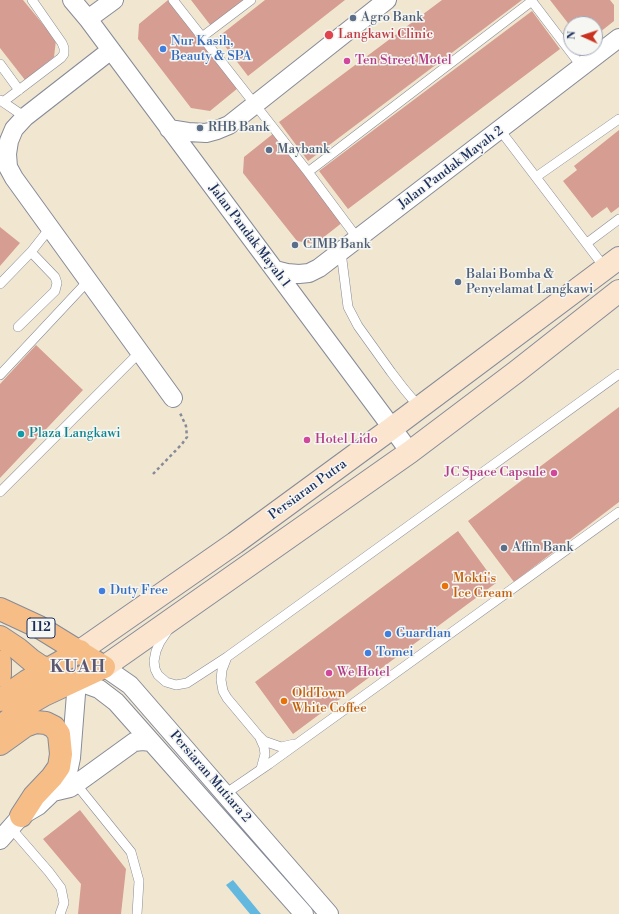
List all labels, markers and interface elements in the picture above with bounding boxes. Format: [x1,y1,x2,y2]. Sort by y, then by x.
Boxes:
place label: Agro Bank [361,10,423,26]
marker: Agro Bank [348,13,358,23]
north arrow [563,16,603,56]
place label: Langkawi Clinic [338,27,433,43]
marker: Langkawi Clinic [323,29,335,41]
text: N [565,31,579,40]
place label: Nur Kasih, Beauty & SPA [171,34,251,65]
marker: Nur Kasih, Beauty & SPA [158,44,168,54]
place label: Ten Street Motel [355,53,452,69]
marker: Ten Street Motel [342,56,352,66]
place label: RHB Bank [208,120,269,136]
marker: RHB Bank [195,123,205,133]
street label: Jalan Pandak Mayah 2 [395,123,507,213]
place label: Maybank [277,142,330,158]
marker: Maybank [264,145,274,155]
street label: Jalan Pandak Mayah 1 [205,181,293,291]
place label: CIMB Bank [303,237,370,253]
marker: CIMB Bank [290,240,300,250]
place label: Balai Bomba & Penyelamat Langkawi [466,267,593,298]
marker: Balai Bomba & Penyelamat Langkawi [453,277,463,287]
place label: Plaza Langkawi [29,426,120,442]
marker: Plaza Langkawi [16,429,26,439]
place label: Hotel Lido [315,432,378,448]
marker: Hotel Lido [302,435,312,445]
street label: Persiaran Putra [266,456,350,524]
place label: JC Space Capsule [445,465,546,481]
marker: JC Space Capsule [549,468,559,478]
place label: Affin Bank [512,540,573,556]
marker: Affin Bank [499,543,509,553]
place label: Mokti's Ice Cream [453,571,513,602]
marker: Mokti's Ice Cream [440,581,450,591]
place label: Duty Free [110,583,168,599]
marker: Duty Free [97,586,107,596]
road number: 112 [27,618,55,638]
place label: Guardian [396,626,451,642]
marker: Guardian [383,629,393,639]
place label: Tomei [376,645,414,661]
marker: Tomei [363,648,373,658]
district label: KUAH [50,658,106,678]
place label: We Hotel [337,665,390,681]
marker: We Hotel [324,668,334,678]
place label: OldTown White Coffee [292,686,367,717]
marker: OldTown White Coffee [279,696,289,706]
street label: Persiaran Mutiara 2 [166,728,254,826]

